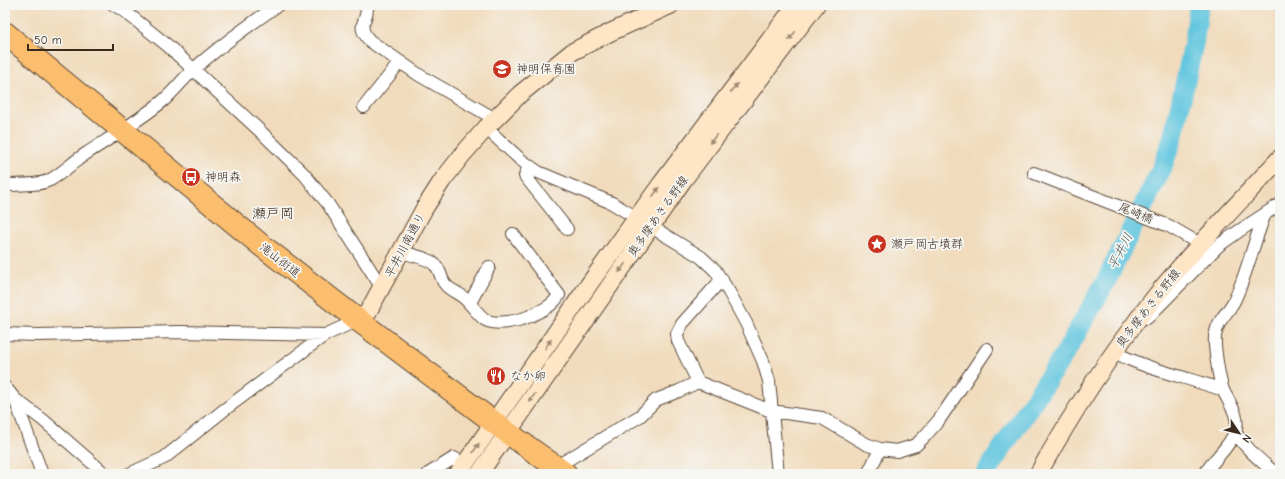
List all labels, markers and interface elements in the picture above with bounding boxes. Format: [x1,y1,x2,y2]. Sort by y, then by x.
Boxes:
scale bar [28,26,113,52]
one-way arrow [788,30,796,41]
text: 50 m [34,33,62,47]
school or university icon: 神明保育園 [491,58,513,80]
place label: 神明保育園 [516,62,576,76]
one-way arrow [729,83,738,94]
one-way arrow [709,134,718,145]
bus stop icon: 神明森 [180,166,202,188]
place label: 神明森 [205,170,241,184]
street label: 奥多摩あきる野線 [625,173,691,259]
one-way arrow [652,187,660,198]
street label: 尾崎橋 [1117,200,1155,226]
district label: 瀬戸岡 [252,205,294,222]
street label: 平井川南通り [382,210,428,280]
water label: 平井川 [1104,230,1136,272]
place icon: 瀬戸岡古墳群 [866,233,888,255]
place label: 瀬戸岡古墳群 [891,237,963,251]
street label: 滝山街道 [257,240,303,280]
one-way arrow [618,263,626,273]
street label: 奥多摩あきる野線 [1113,266,1183,350]
one-way arrow [544,339,552,349]
restaurant icon: なか卵 [485,365,507,387]
place label: なか卵 [510,369,546,383]
one-way arrow [528,393,536,403]
north arrow [1219,413,1259,453]
text: N [1239,432,1254,445]
one-way arrow [472,443,480,453]

